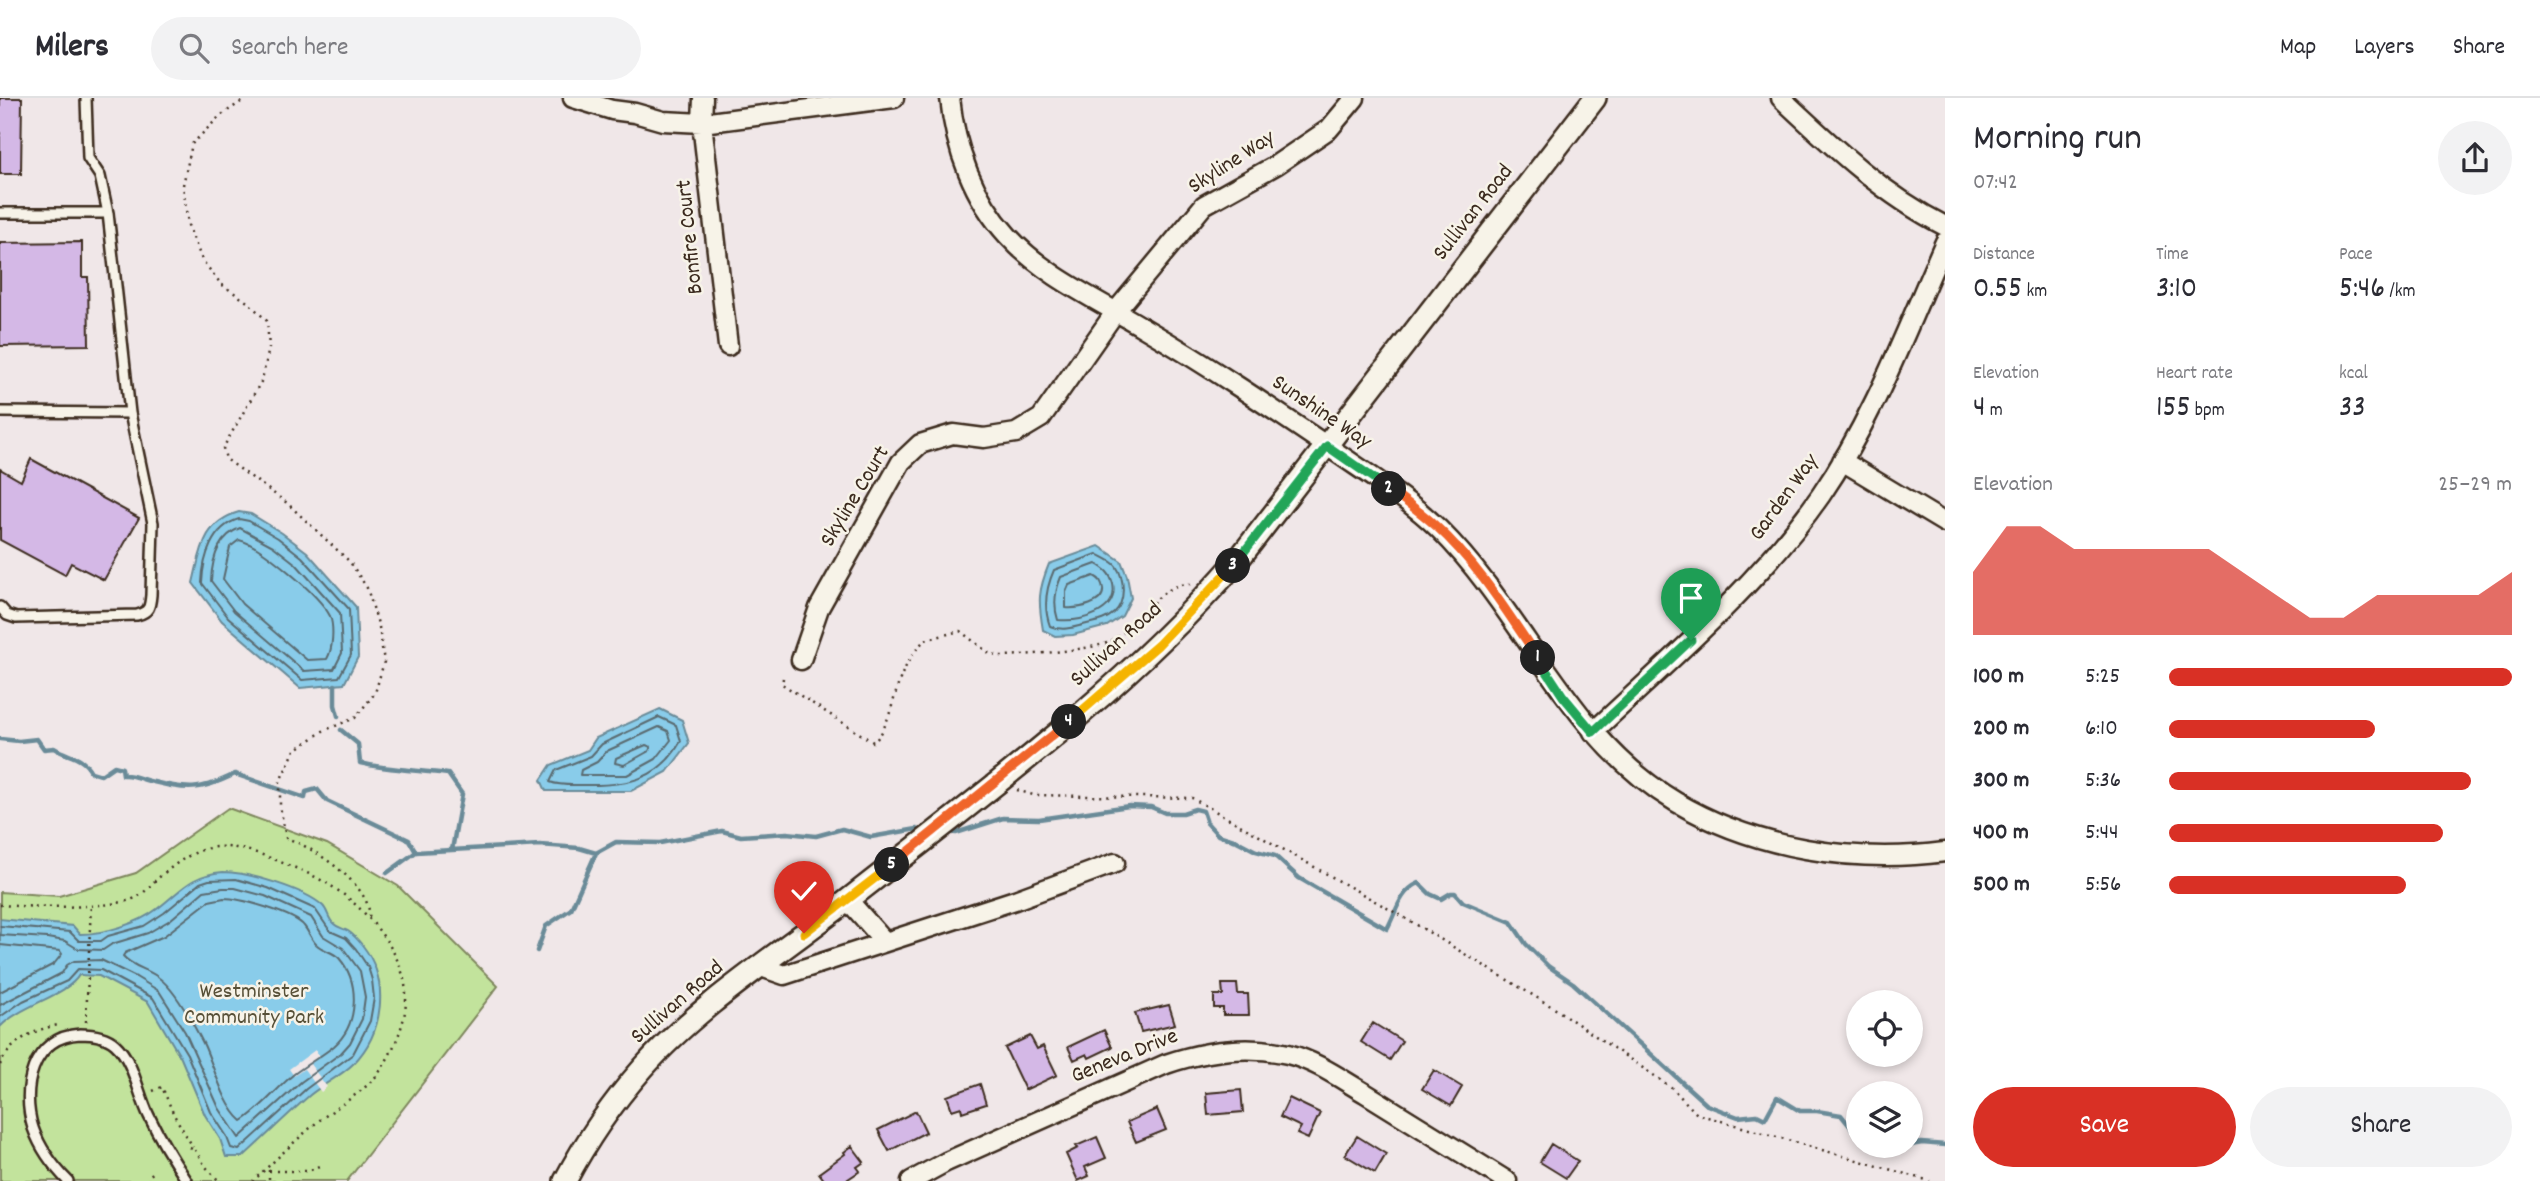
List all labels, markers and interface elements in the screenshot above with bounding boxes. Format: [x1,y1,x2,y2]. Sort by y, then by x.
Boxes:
search box [151,17,641,80]
text: Milers [35,25,109,72]
icon: search [175,29,213,67]
text: Search here [231,30,348,67]
text: Map [2280,31,2316,65]
text: Layers [2354,31,2415,65]
text: Share [2453,31,2505,65]
text: Morning run [1973,113,2142,168]
button: share [2438,121,2512,195]
street label: Skyline Way [1182,122,1283,203]
street label: Sullivan Road [1426,158,1522,268]
text: 07:42 [1973,167,2018,200]
street label: Bonfire Court [669,178,713,296]
text: Distance [1973,242,2035,269]
text: Time [2156,242,2189,269]
text: Pace [2339,242,2373,269]
text: 0.55 [1973,269,2022,312]
text: 3:10 [2156,269,2197,312]
text: 5:46 [2339,269,2385,312]
text: km [2022,279,2047,306]
text: /km [2385,279,2416,306]
text: Elevation [1973,361,2039,388]
text: Heart rate [2156,361,2233,388]
text: kcal [2339,361,2368,388]
street label: Sunshine Way [1264,367,1378,459]
text: 4 [1973,388,1985,431]
text: 155 [2156,388,2190,431]
text: 33 [2339,388,2366,431]
text: m [1985,398,2003,425]
text: bpm [2190,398,2225,425]
street label: Skyline Court [813,440,899,554]
street label: Garden Way [1742,447,1828,549]
text: Elevation [1973,469,2053,502]
text: 25–29 m [2438,469,2512,502]
pin: 2 [1372,472,1406,506]
text: 2 [1384,475,1393,502]
pin: 3 [1216,548,1250,584]
text: 3 [1228,552,1237,579]
pin [1661,568,1721,640]
icon: arrive [1672,579,1710,617]
street label: Sullivan Road [1063,594,1171,696]
pin: 1 [1520,640,1556,676]
text: 1 [1535,644,1540,671]
text: 100 m [1973,661,2024,694]
text: 5:25 [2085,661,2120,694]
pin: 4 [1052,704,1086,740]
text: 4 [1065,708,1072,735]
text: 200 m [1973,713,2029,746]
text: 6:10 [2085,713,2118,746]
text: 300 m [1973,765,2029,798]
text: 5:36 [2085,765,2121,798]
text: 400 m [1973,817,2029,850]
text: 5:44 [2085,817,2119,850]
pin: 5 [874,848,910,882]
text: 5 [887,851,896,878]
pin [774,861,834,933]
text: 500 m [1973,869,2030,902]
text: 5:56 [2085,869,2121,902]
icon: check [785,872,823,910]
street label: Sullivan Road [624,953,732,1053]
park label: Westminster Community Park [184,976,324,1035]
map controls [1846,990,1923,1158]
button: locate [1846,990,1923,1067]
street label: Geneva Drive [1067,1021,1183,1093]
button: layers [1846,1081,1923,1158]
button: Save [1973,1087,2236,1167]
button: Share [2250,1087,2512,1167]

